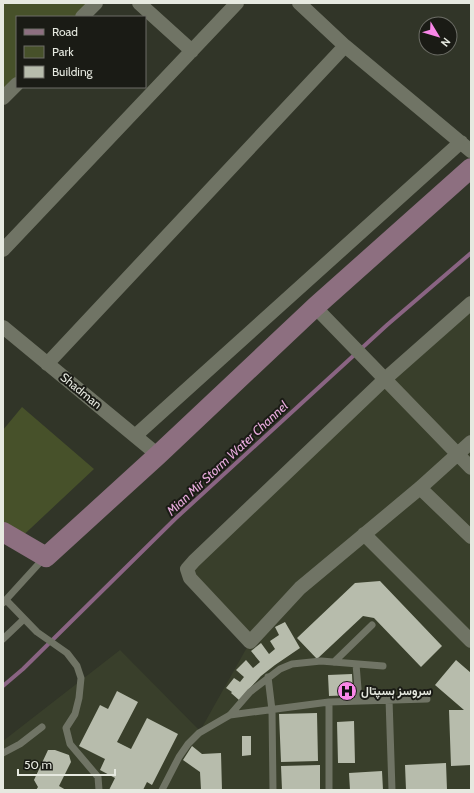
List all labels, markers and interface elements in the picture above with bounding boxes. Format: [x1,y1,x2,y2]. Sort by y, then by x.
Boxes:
legend [16,16,146,88]
north arrow [418,16,458,56]
text: Road [52,24,78,39]
text: N [438,35,454,50]
text: Park [52,44,74,59]
text: Building [52,64,94,79]
street label: Shadman [58,369,105,412]
water label: Mian Mir Storm Water Channel [162,397,291,519]
hospital icon: سروسز ہسپتال [336,680,358,702]
place label: سروسز ہسپتال [361,683,432,699]
scale bar [18,751,115,777]
text: 50 m [24,757,52,772]

